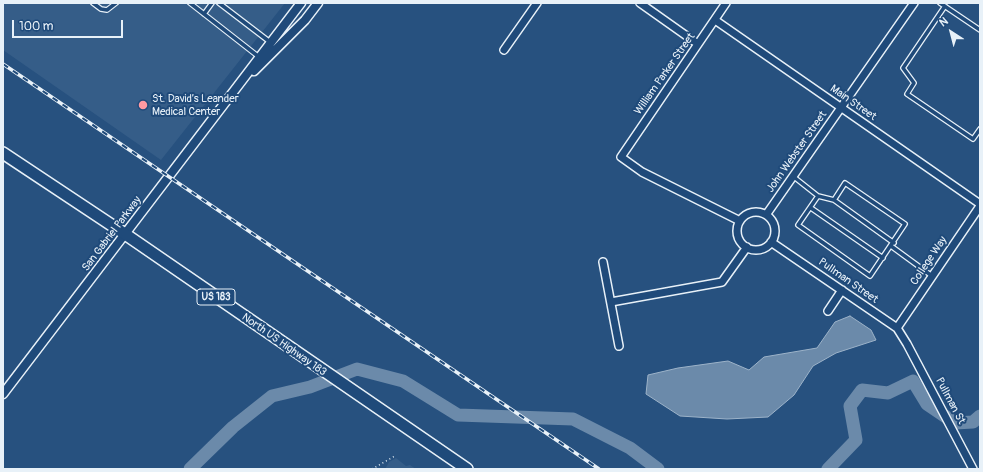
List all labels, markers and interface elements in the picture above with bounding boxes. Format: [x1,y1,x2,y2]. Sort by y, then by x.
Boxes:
scale bar [14,12,125,38]
north arrow [931,12,971,52]
text: N [937,14,950,29]
text: 100 m [19,19,53,34]
street label: William Parker Street [632,31,698,117]
street label: Main Street [827,82,879,124]
place label: St. David’s Leander Medical Center [152,92,239,118]
marker: St. David’s Leander Medical Center [137,99,149,111]
street label: John Webster Street [764,109,830,195]
street label: San Gabriel Parkway [80,194,144,274]
street label: College Way [908,234,950,288]
street label: Pullman Street [816,256,880,306]
road number: US 183 [197,289,235,305]
street label: North US Highway 183 [239,311,329,379]
street label: Pullman St [932,375,968,427]

